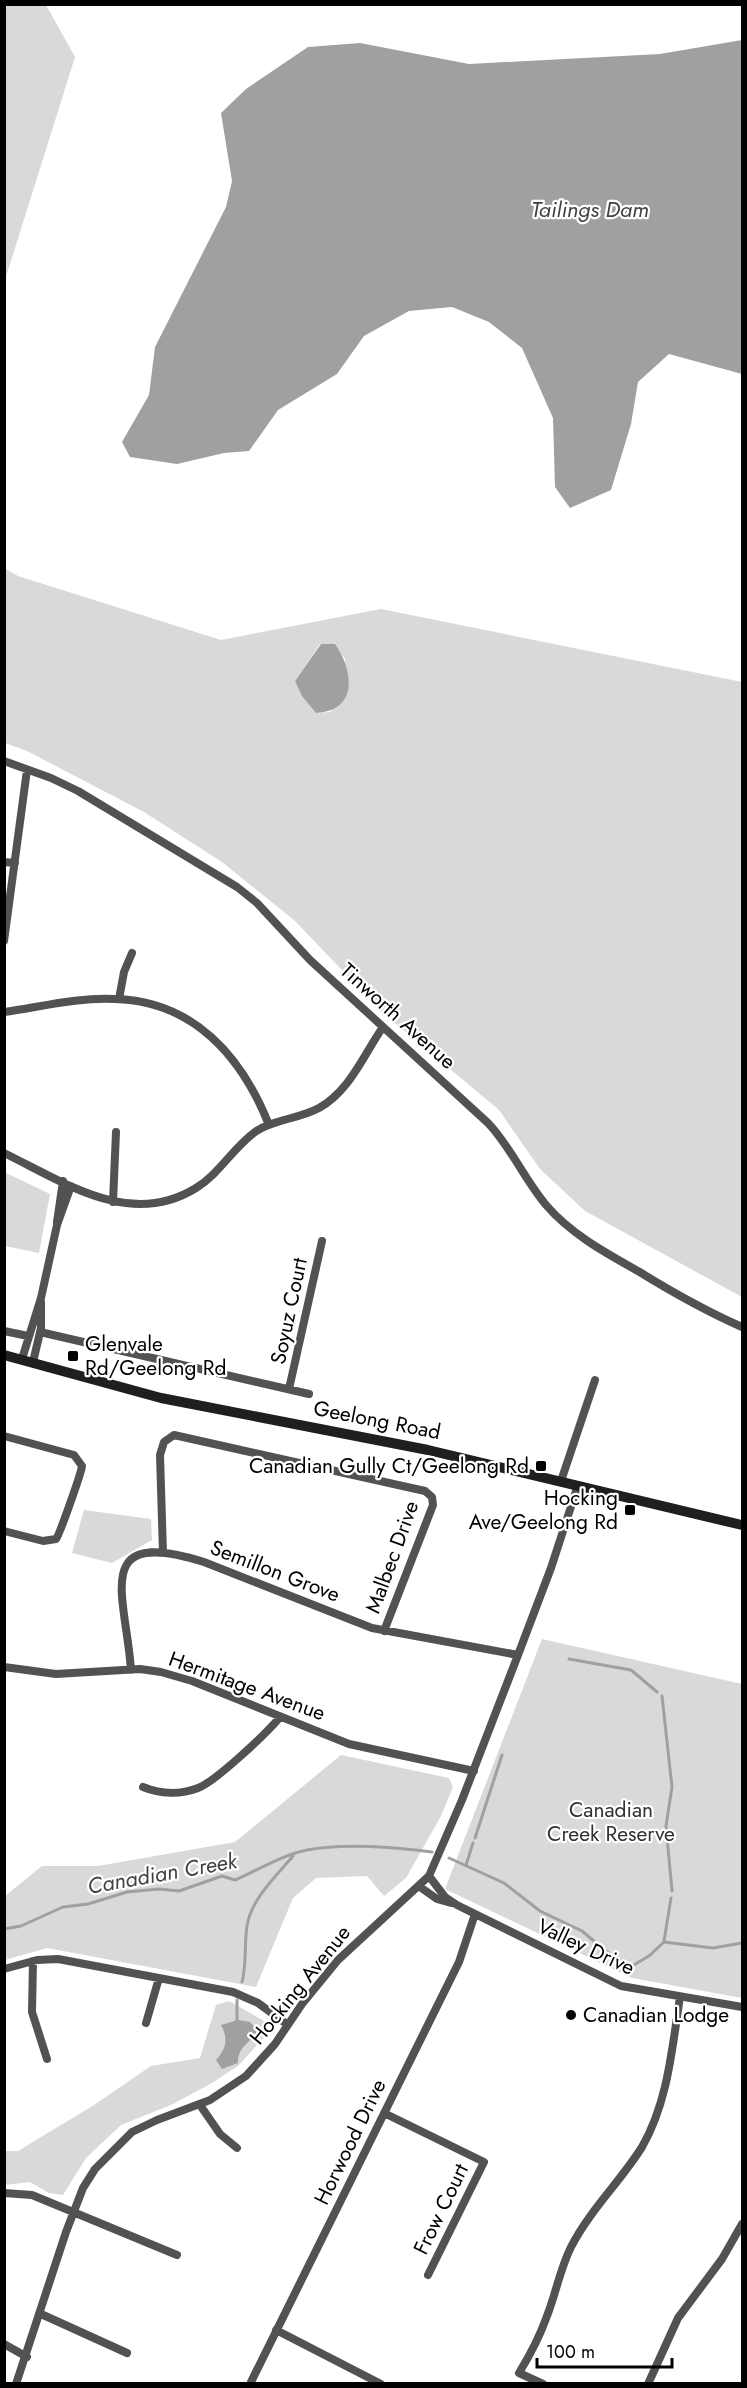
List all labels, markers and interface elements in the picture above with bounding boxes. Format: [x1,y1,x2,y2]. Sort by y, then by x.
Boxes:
water label: Tailings Dam [531,193,649,225]
street label: Tinworth Avenue [334,956,463,1076]
street label: Soyuz Court [263,1255,315,1367]
place label: Glenvale Rd/Geelong Rd [85,1329,226,1383]
marker: Glenvale Rd/Geelong Rd [66,1349,80,1363]
street label: Geelong Road [311,1393,443,1447]
place label: Canadian Gully Ct/Geelong Rd [249,1451,529,1481]
marker: Canadian Gully Ct/Geelong Rd [534,1459,548,1473]
place label: Hocking Ave/Geelong Rd [469,1483,618,1537]
street label: Malbec Drive [358,1496,426,1617]
marker: Hocking Ave/Geelong Rd [623,1503,637,1517]
street label: Semillon Grove [206,1533,344,1610]
street label: Hermitage Avenue [165,1644,330,1728]
park label: Canadian Creek Reserve [547,1795,675,1849]
water label: Canadian Creek [85,1844,241,1902]
street label: Valley Drive [532,1911,640,1983]
street label: Hocking Avenue [242,1919,358,2051]
place label: Canadian Lodge [583,2000,729,2030]
marker: Canadian Lodge [564,2008,578,2022]
street label: Horwood Drive [307,2074,393,2210]
street label: Frow Court [406,2158,476,2260]
scale bar [537,2331,672,2369]
text: 100 m [546,2339,595,2365]

